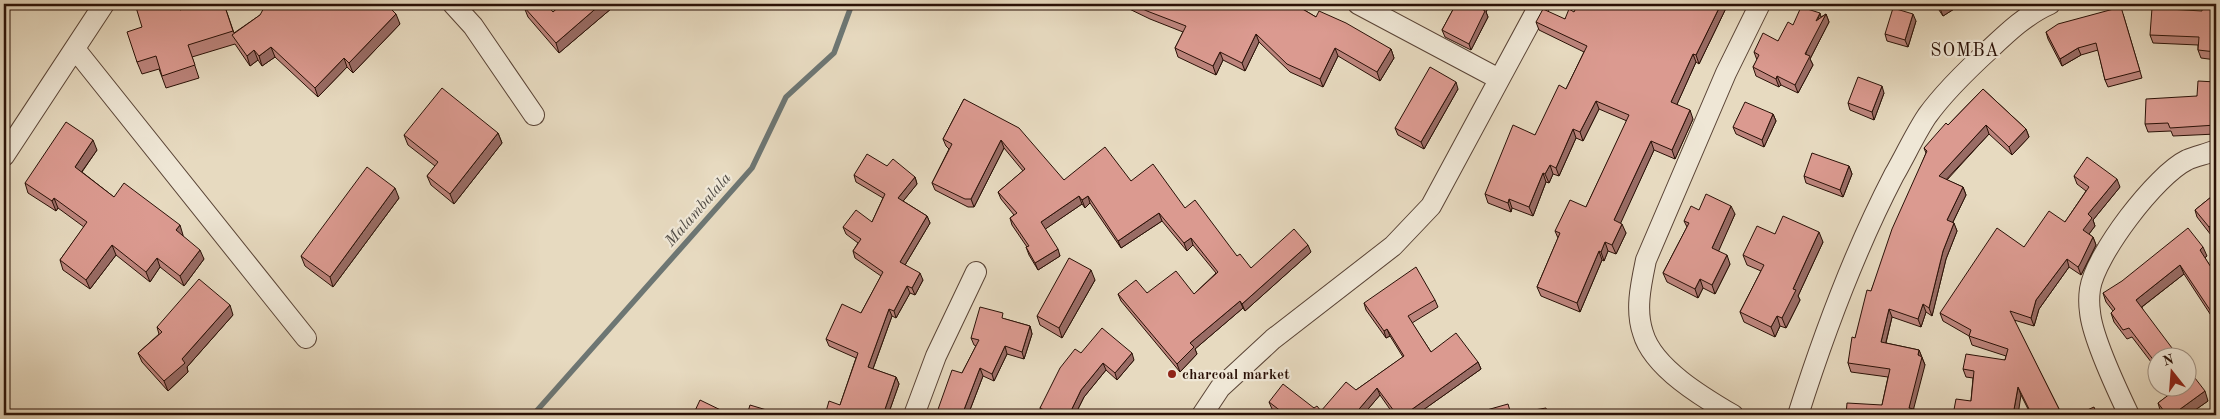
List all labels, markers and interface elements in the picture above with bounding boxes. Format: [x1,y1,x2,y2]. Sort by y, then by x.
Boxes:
district label: SOMBA [1930,42,2000,60]
water label: Malambalala [662,170,735,251]
north arrow [2148,346,2198,396]
text: N [2161,352,2176,369]
marker: charcoal market [1166,368,1178,380]
place label: charcoal market [1182,368,1290,383]

